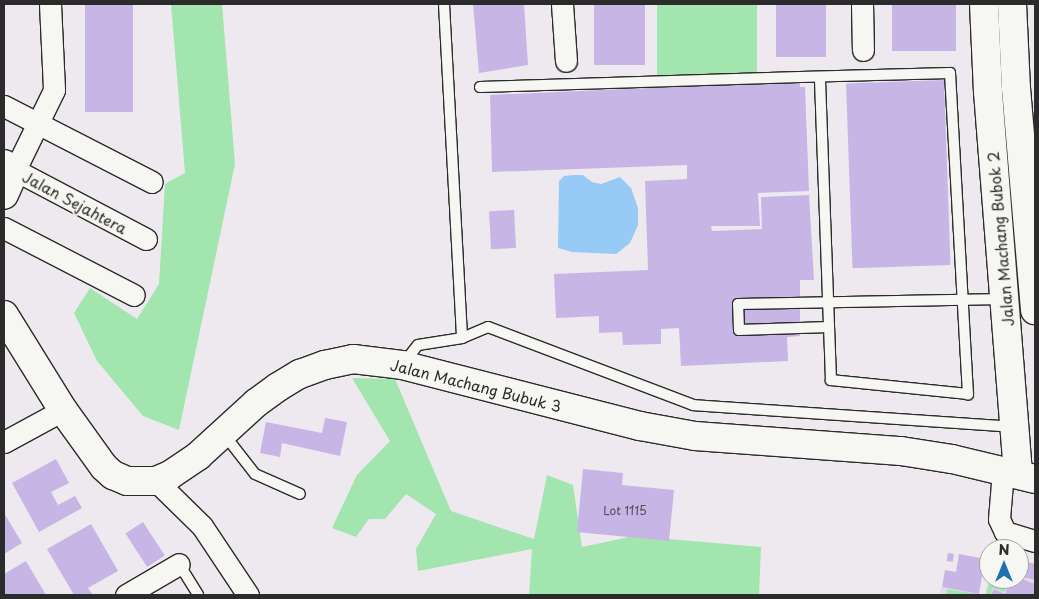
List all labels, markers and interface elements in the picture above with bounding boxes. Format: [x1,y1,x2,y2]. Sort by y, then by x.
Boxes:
street label: Jalan Machang Bubok 2 [983,150,1017,328]
street label: Jalan Sejahtera [20,167,130,237]
street label: Jalan Machang Bubuk 3 [388,355,564,415]
house number: Lot 1115 [603,504,647,518]
north arrow [979,539,1029,589]
text: N [998,539,1010,560]

